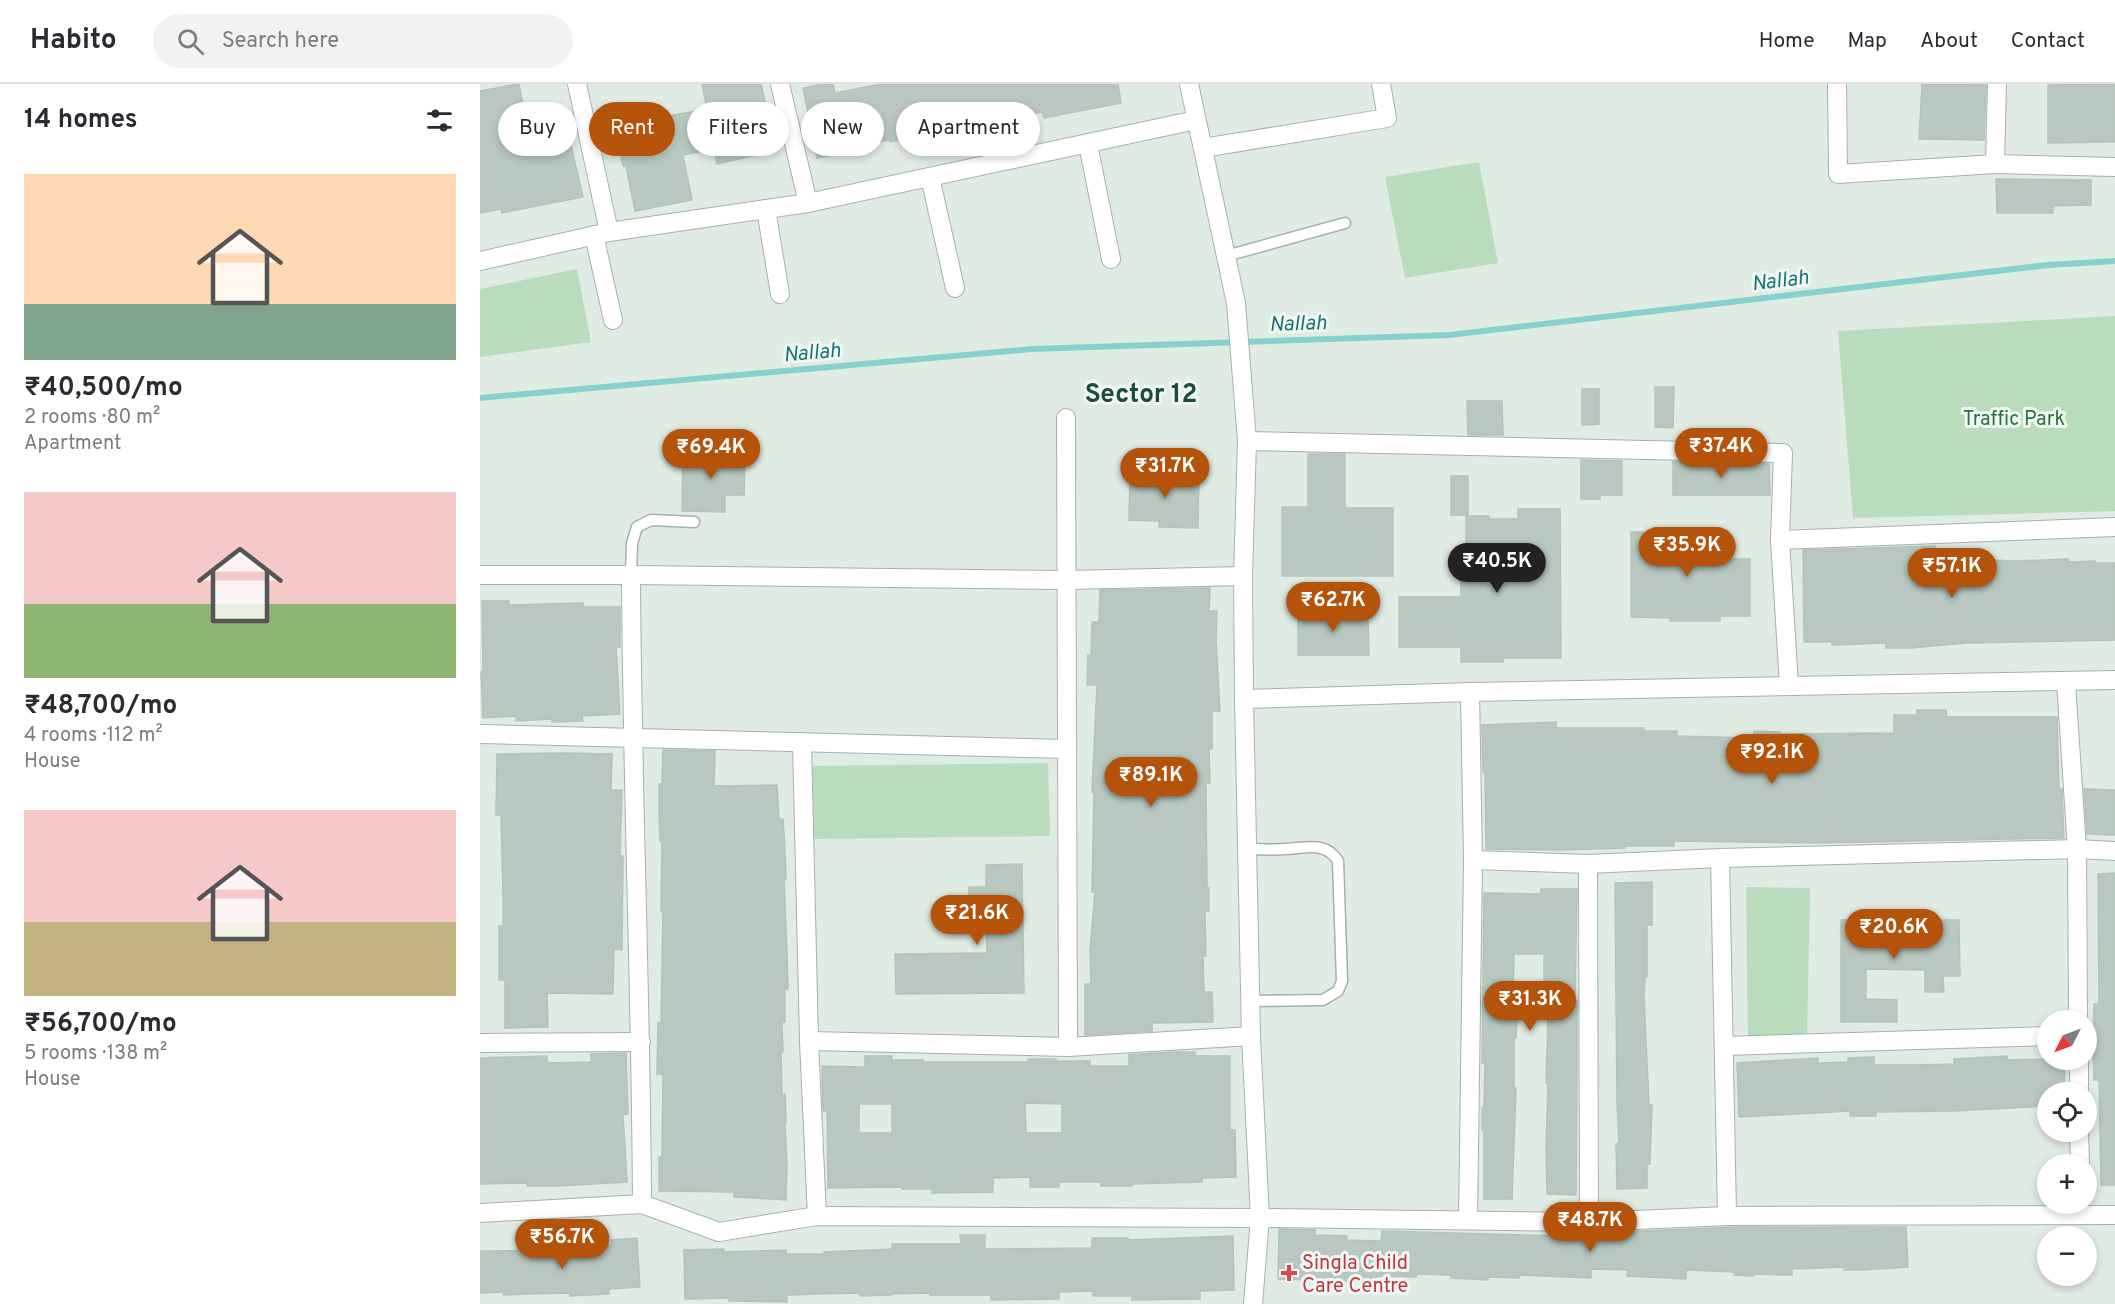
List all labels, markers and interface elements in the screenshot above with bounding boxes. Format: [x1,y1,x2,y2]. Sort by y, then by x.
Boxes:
search box [153,14,573,68]
text: Habito [30,23,117,59]
icon: search [174,25,207,58]
text: Search here [222,28,339,55]
text: Home [1759,28,1815,55]
text: Map [1848,28,1887,55]
text: About [1920,28,1978,55]
text: Contact [2011,28,2085,55]
chip: Buy [498,102,577,156]
chip: Rent [589,102,675,156]
chip: Filters [687,102,789,156]
chip: New [801,102,884,156]
chip: Apartment [896,102,1040,156]
text: 14 homes [24,104,138,137]
icon: filters [423,104,456,137]
icon: home [186,213,294,321]
water label: Nallah [1750,265,1811,298]
water label: Nallah [1269,310,1328,339]
water label: Nallah [782,337,842,369]
text: ₹40,500/mo [24,372,183,405]
district label: Sector 12 [1085,379,1197,412]
text: 2 rooms · 80 m² [24,405,160,431]
park label: Traffic Park [1963,407,2065,433]
pin: ₹37.4K [1672,428,1770,479]
pin: ₹69.4K [662,429,760,480]
text: Apartment [24,431,122,457]
text: ₹37.4K [1689,434,1753,460]
text: ₹69.4K [676,435,746,461]
pin: ₹31.7K [1116,448,1214,499]
text: ₹31.7K [1134,454,1196,480]
pin: ₹35.9K [1638,527,1736,578]
icon: home [186,531,294,639]
text: ₹35.9K [1653,533,1721,559]
pin: ₹40.5K [1448,543,1546,594]
pin: ₹57.1K [1903,548,2001,599]
text: ₹40.5K [1462,549,1532,575]
text: ₹57.1K [1922,554,1982,580]
pin: ₹62.7K [1284,582,1382,633]
text: ₹62.7K [1300,588,1366,614]
text: ₹48,700/mo [24,690,177,723]
text: 4 rooms · 112 m² [24,723,163,749]
pin: ₹92.1K [1723,734,1821,785]
text: ₹92.1K [1740,740,1804,766]
text: House [24,749,80,775]
pin: ₹89.1K [1102,757,1200,808]
text: ₹89.1K [1119,763,1183,789]
icon: home [186,849,294,957]
pin: ₹21.6K [928,895,1026,946]
text: ₹21.6K [945,901,1009,927]
pin: ₹20.6K [1845,909,1943,960]
text: ₹20.6K [1859,915,1929,941]
pin: ₹31.3K [1481,981,1579,1032]
text: ₹31.3K [1498,987,1562,1013]
text: ₹56,700/mo [24,1008,177,1041]
north arrow [2037,1010,2097,1070]
map controls [2037,1010,2097,1286]
text: 5 rooms · 138 m² [24,1041,167,1067]
text: House [24,1067,80,1093]
button: locate [2037,1082,2097,1142]
button: + [2037,1154,2097,1214]
pin: ₹48.7K [1541,1202,1639,1253]
text: ₹48.7K [1557,1208,1623,1234]
pin: ₹56.7K [513,1219,611,1270]
text: ₹56.7K [529,1225,595,1251]
button: − [2037,1226,2097,1286]
place label: Singla Child Care Centre [1302,1251,1408,1300]
marker: Singla Child Care Centre [1280,1264,1298,1282]

